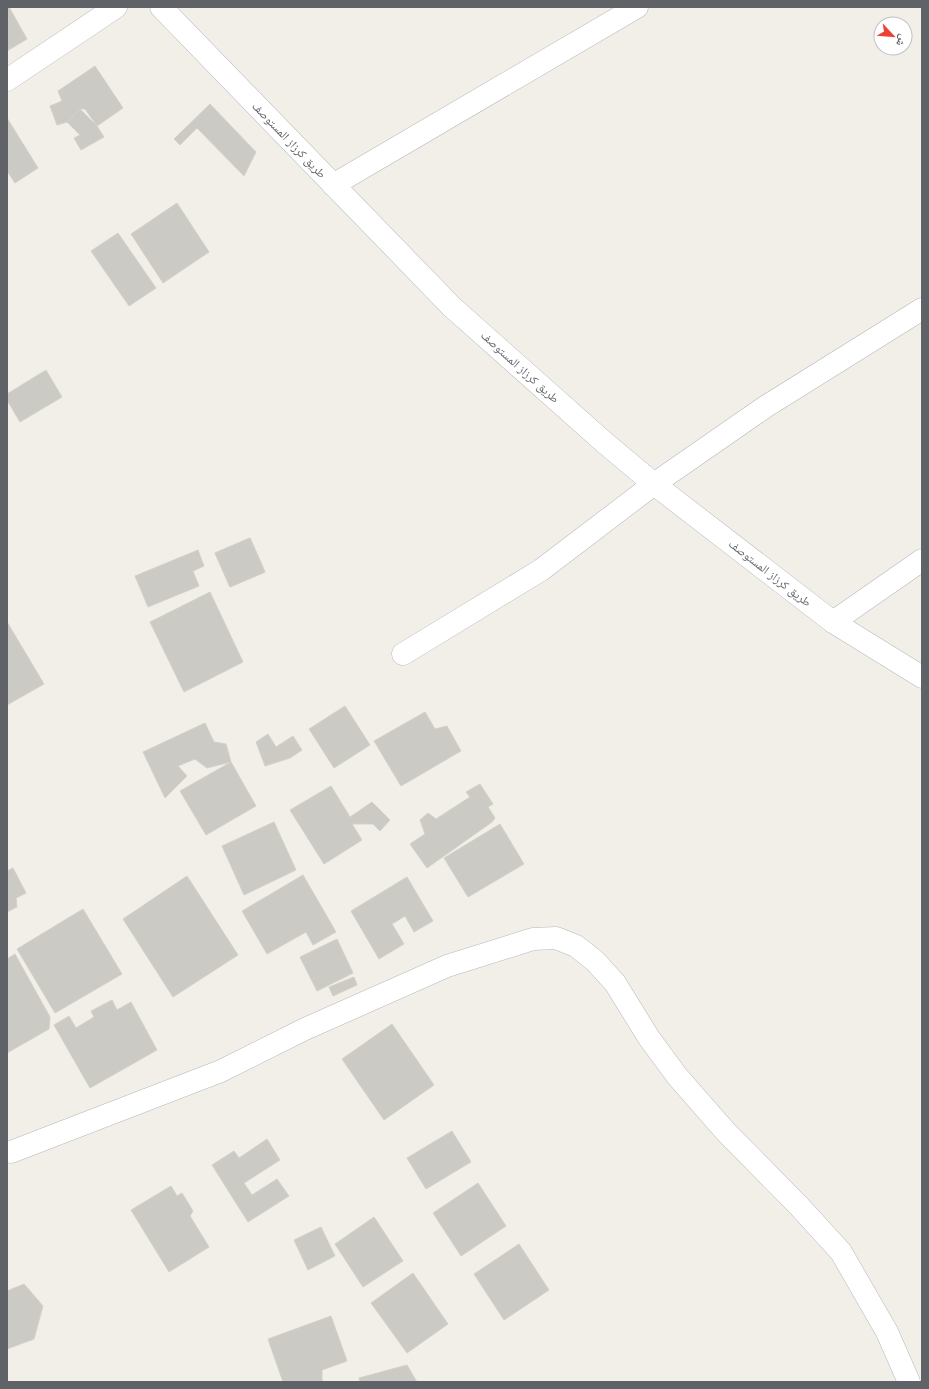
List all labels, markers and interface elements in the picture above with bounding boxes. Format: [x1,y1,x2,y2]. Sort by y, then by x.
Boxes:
north arrow [873,16,913,56]
text: ش [892,32,910,49]
street label: طريق كرزاز المستوصف [249,99,329,181]
street label: طريق كرزاز المستوصف [478,328,562,406]
street label: طريق كرزاز المستوصف [726,536,814,610]

